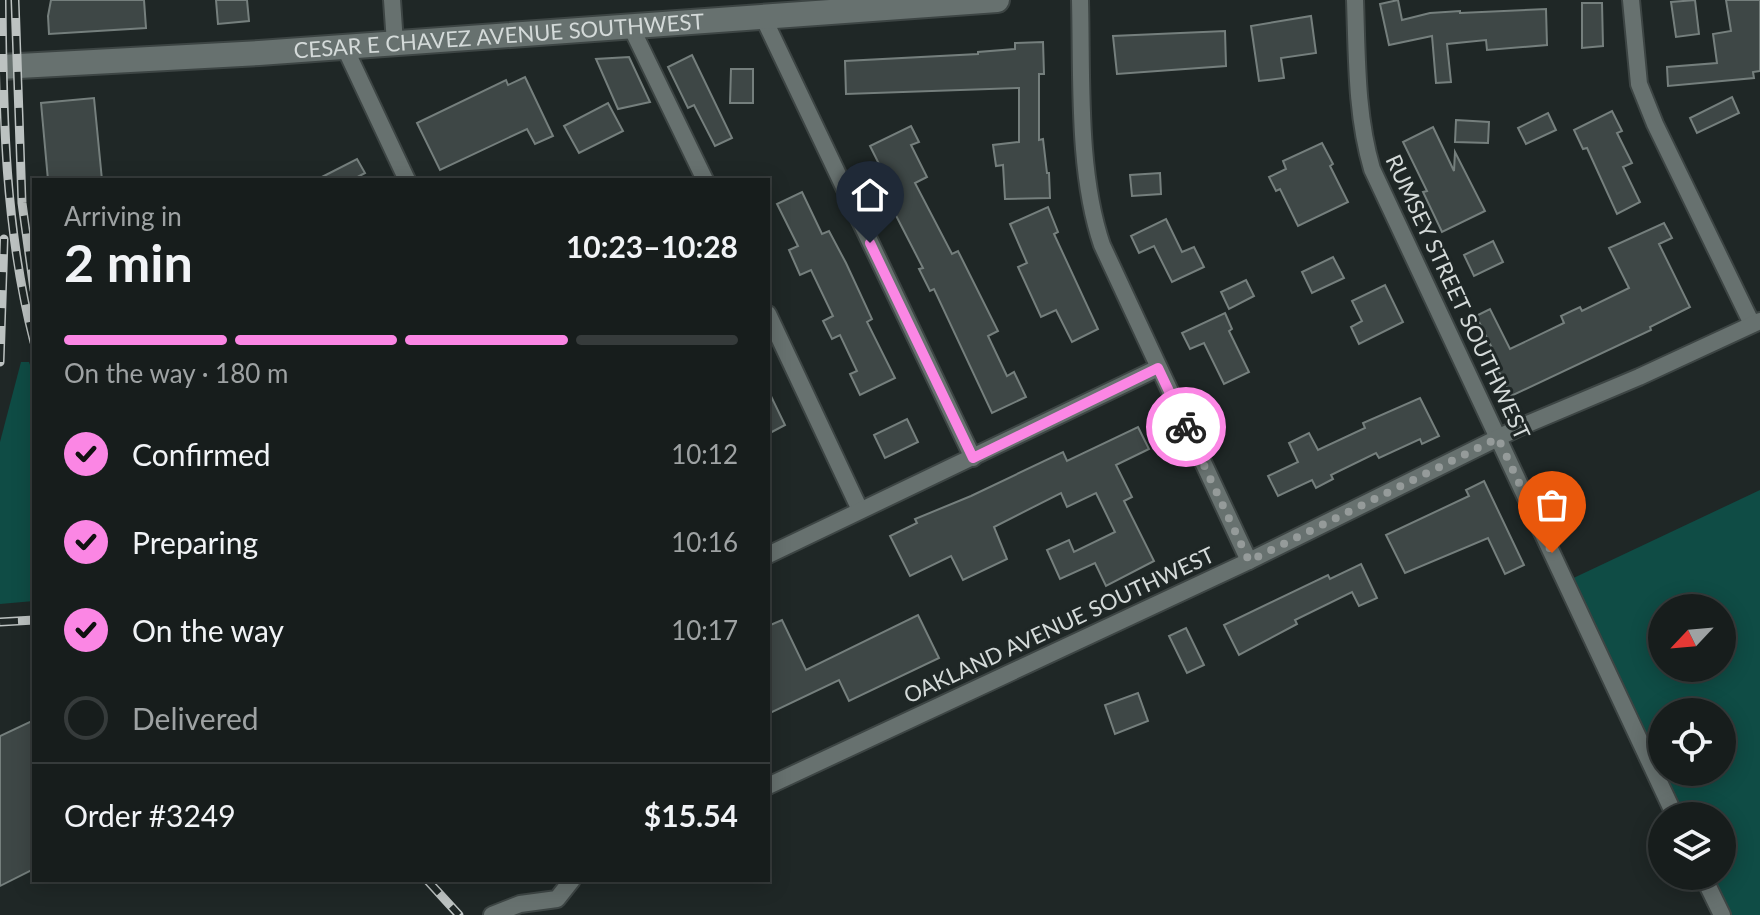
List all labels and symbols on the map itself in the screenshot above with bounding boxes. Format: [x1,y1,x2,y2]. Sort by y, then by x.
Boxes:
street label: CESAR E CHAVEZ AVENUE SOUTHWEST [293,7,705,63]
street label: RUMSEY STREET SOUTHWEST [1380,150,1537,444]
pin [836,161,904,243]
courier [1146,387,1226,467]
pin [1518,471,1586,553]
street label: OAKLAND AVENUE SOUTHWEST [899,541,1218,709]
north arrow [1648,594,1736,682]

